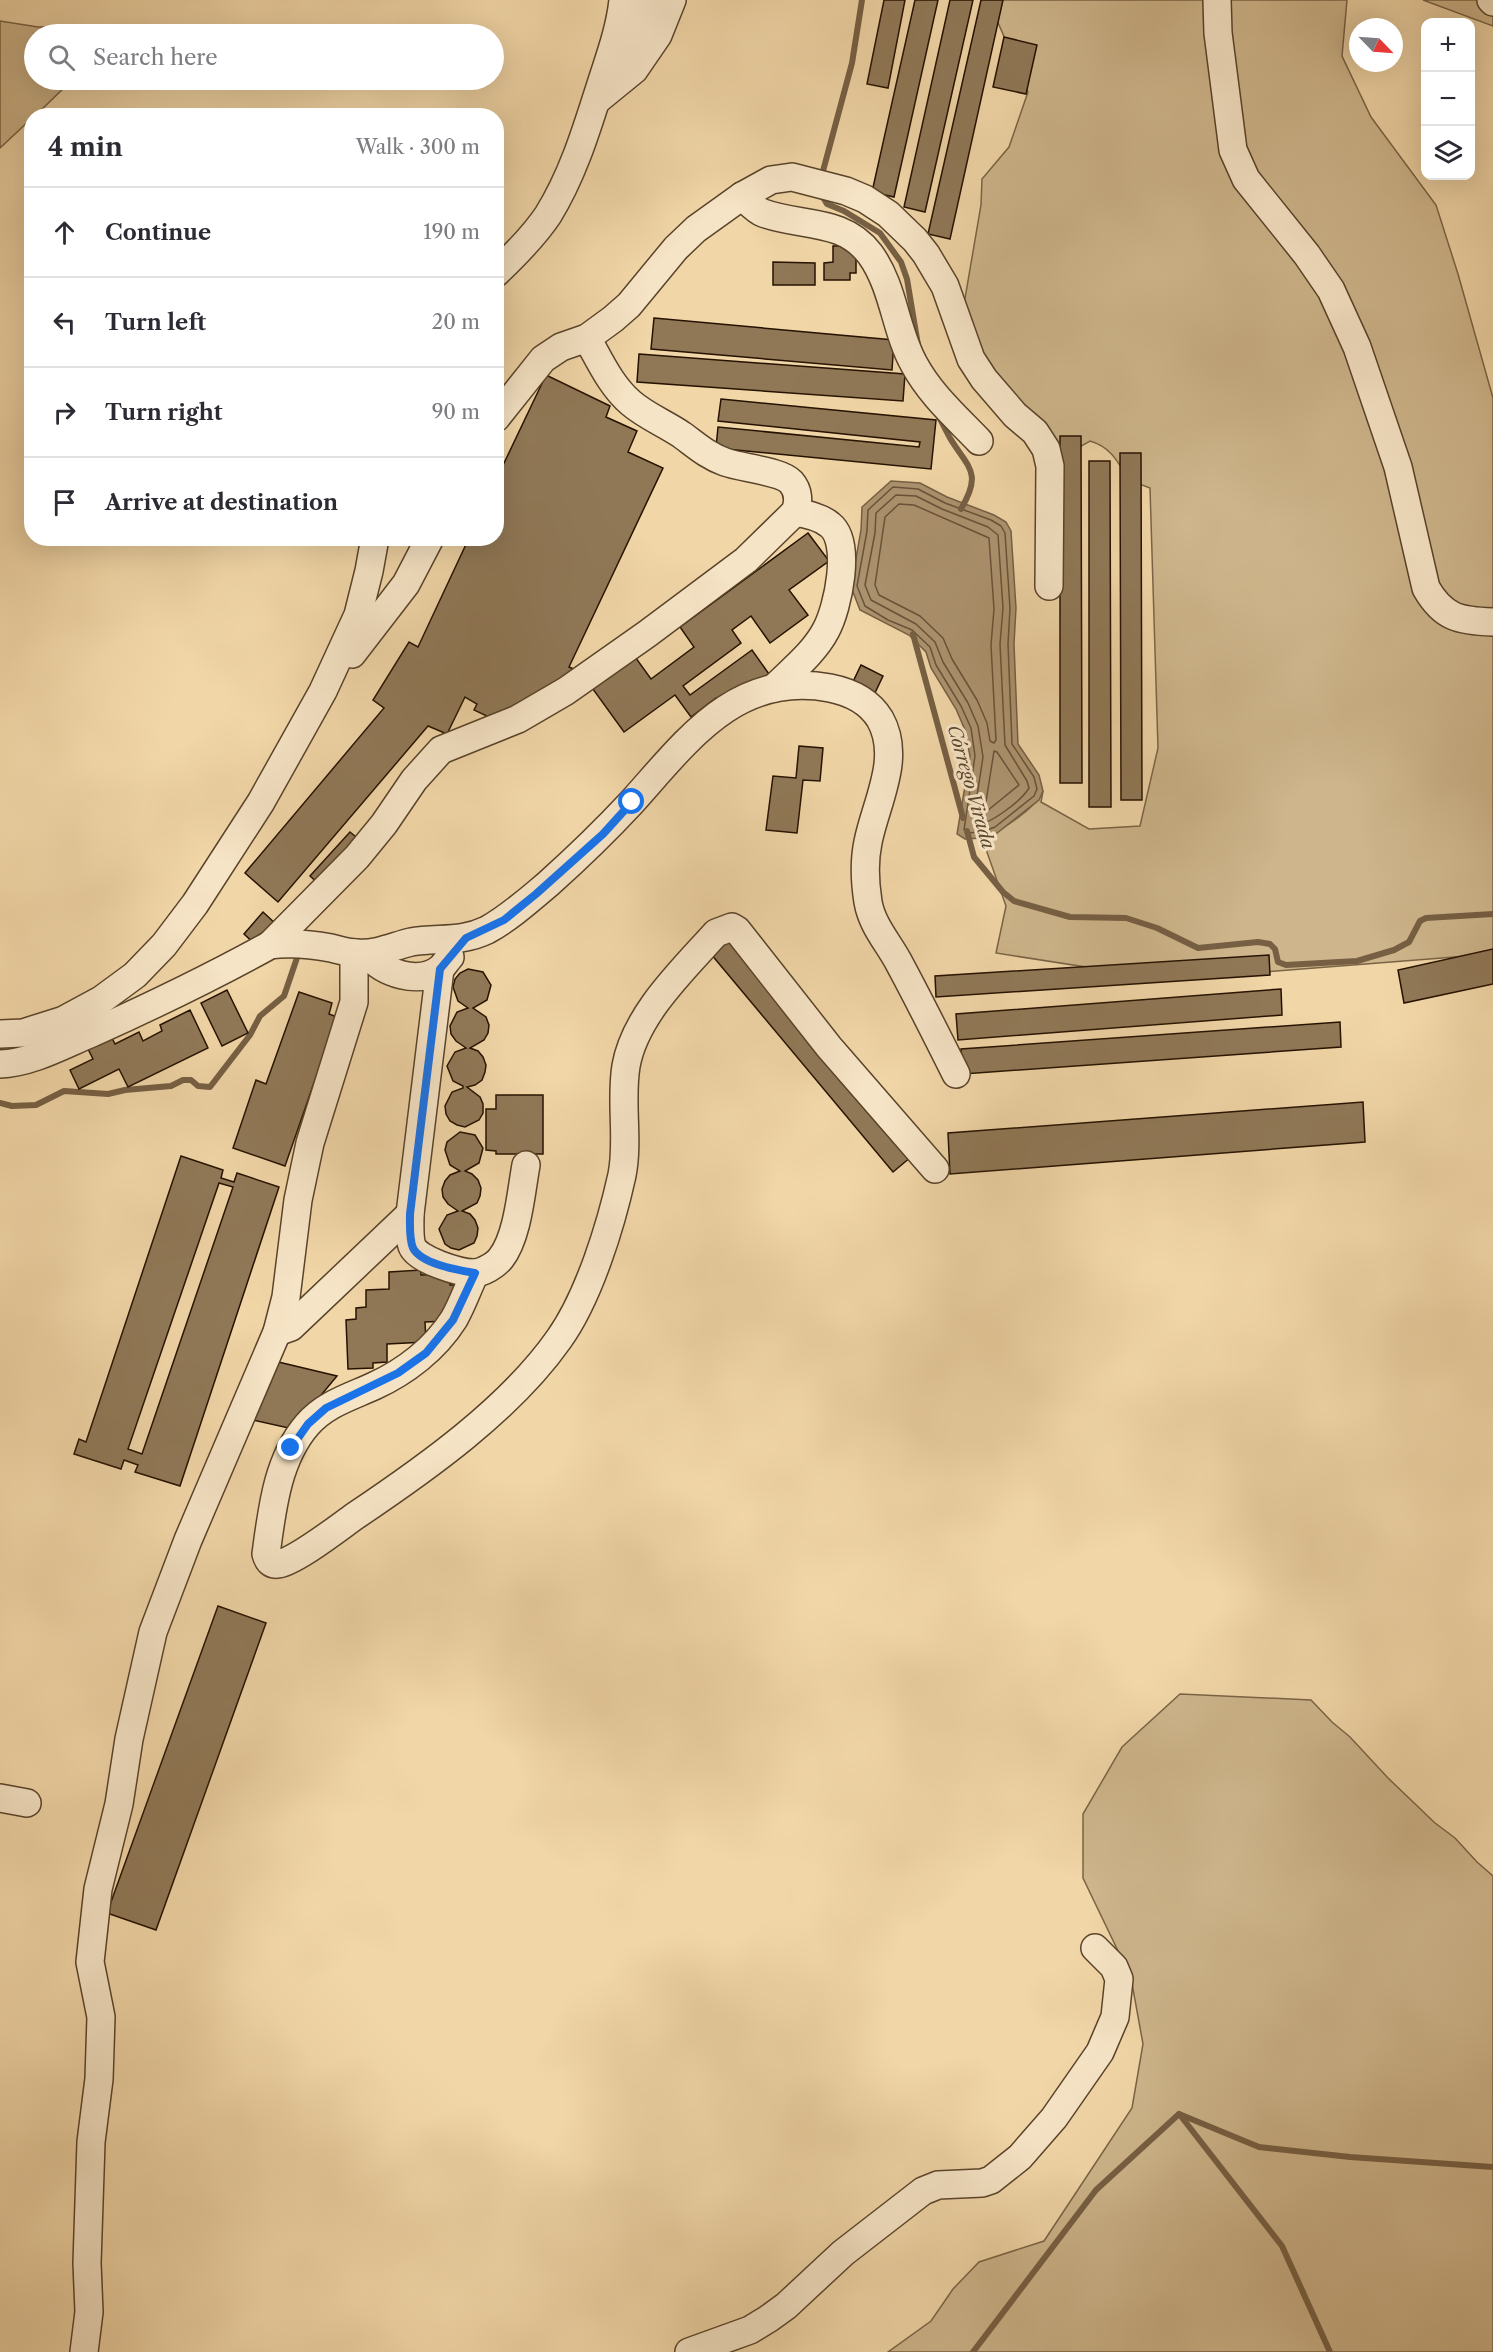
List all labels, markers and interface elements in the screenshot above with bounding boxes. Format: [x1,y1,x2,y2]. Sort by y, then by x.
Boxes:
north arrow [1349,18,1403,72]
map controls [1421,18,1475,180]
button: + [1421,18,1475,72]
search box [24,24,504,90]
icon: search [45,41,78,74]
text: Search here [93,44,218,71]
button: − [1421,72,1475,126]
button: layers [1421,126,1475,180]
text: 4 min [48,131,123,163]
text: Walk · 300 m [356,135,480,159]
icon: ahead [48,216,81,249]
text: Continue [105,219,211,246]
text: 190 m [423,220,480,244]
icon: left [48,306,81,339]
text: Turn left [105,309,206,336]
text: 20 m [432,310,480,334]
icon: right [48,396,81,429]
text: Turn right [105,399,223,426]
text: 90 m [432,400,480,424]
icon: arrive [48,486,81,519]
text: Arrive at destination [105,489,338,516]
water label: Córrego Virada [943,722,999,852]
route start [618,788,644,814]
route end [277,1434,303,1460]

